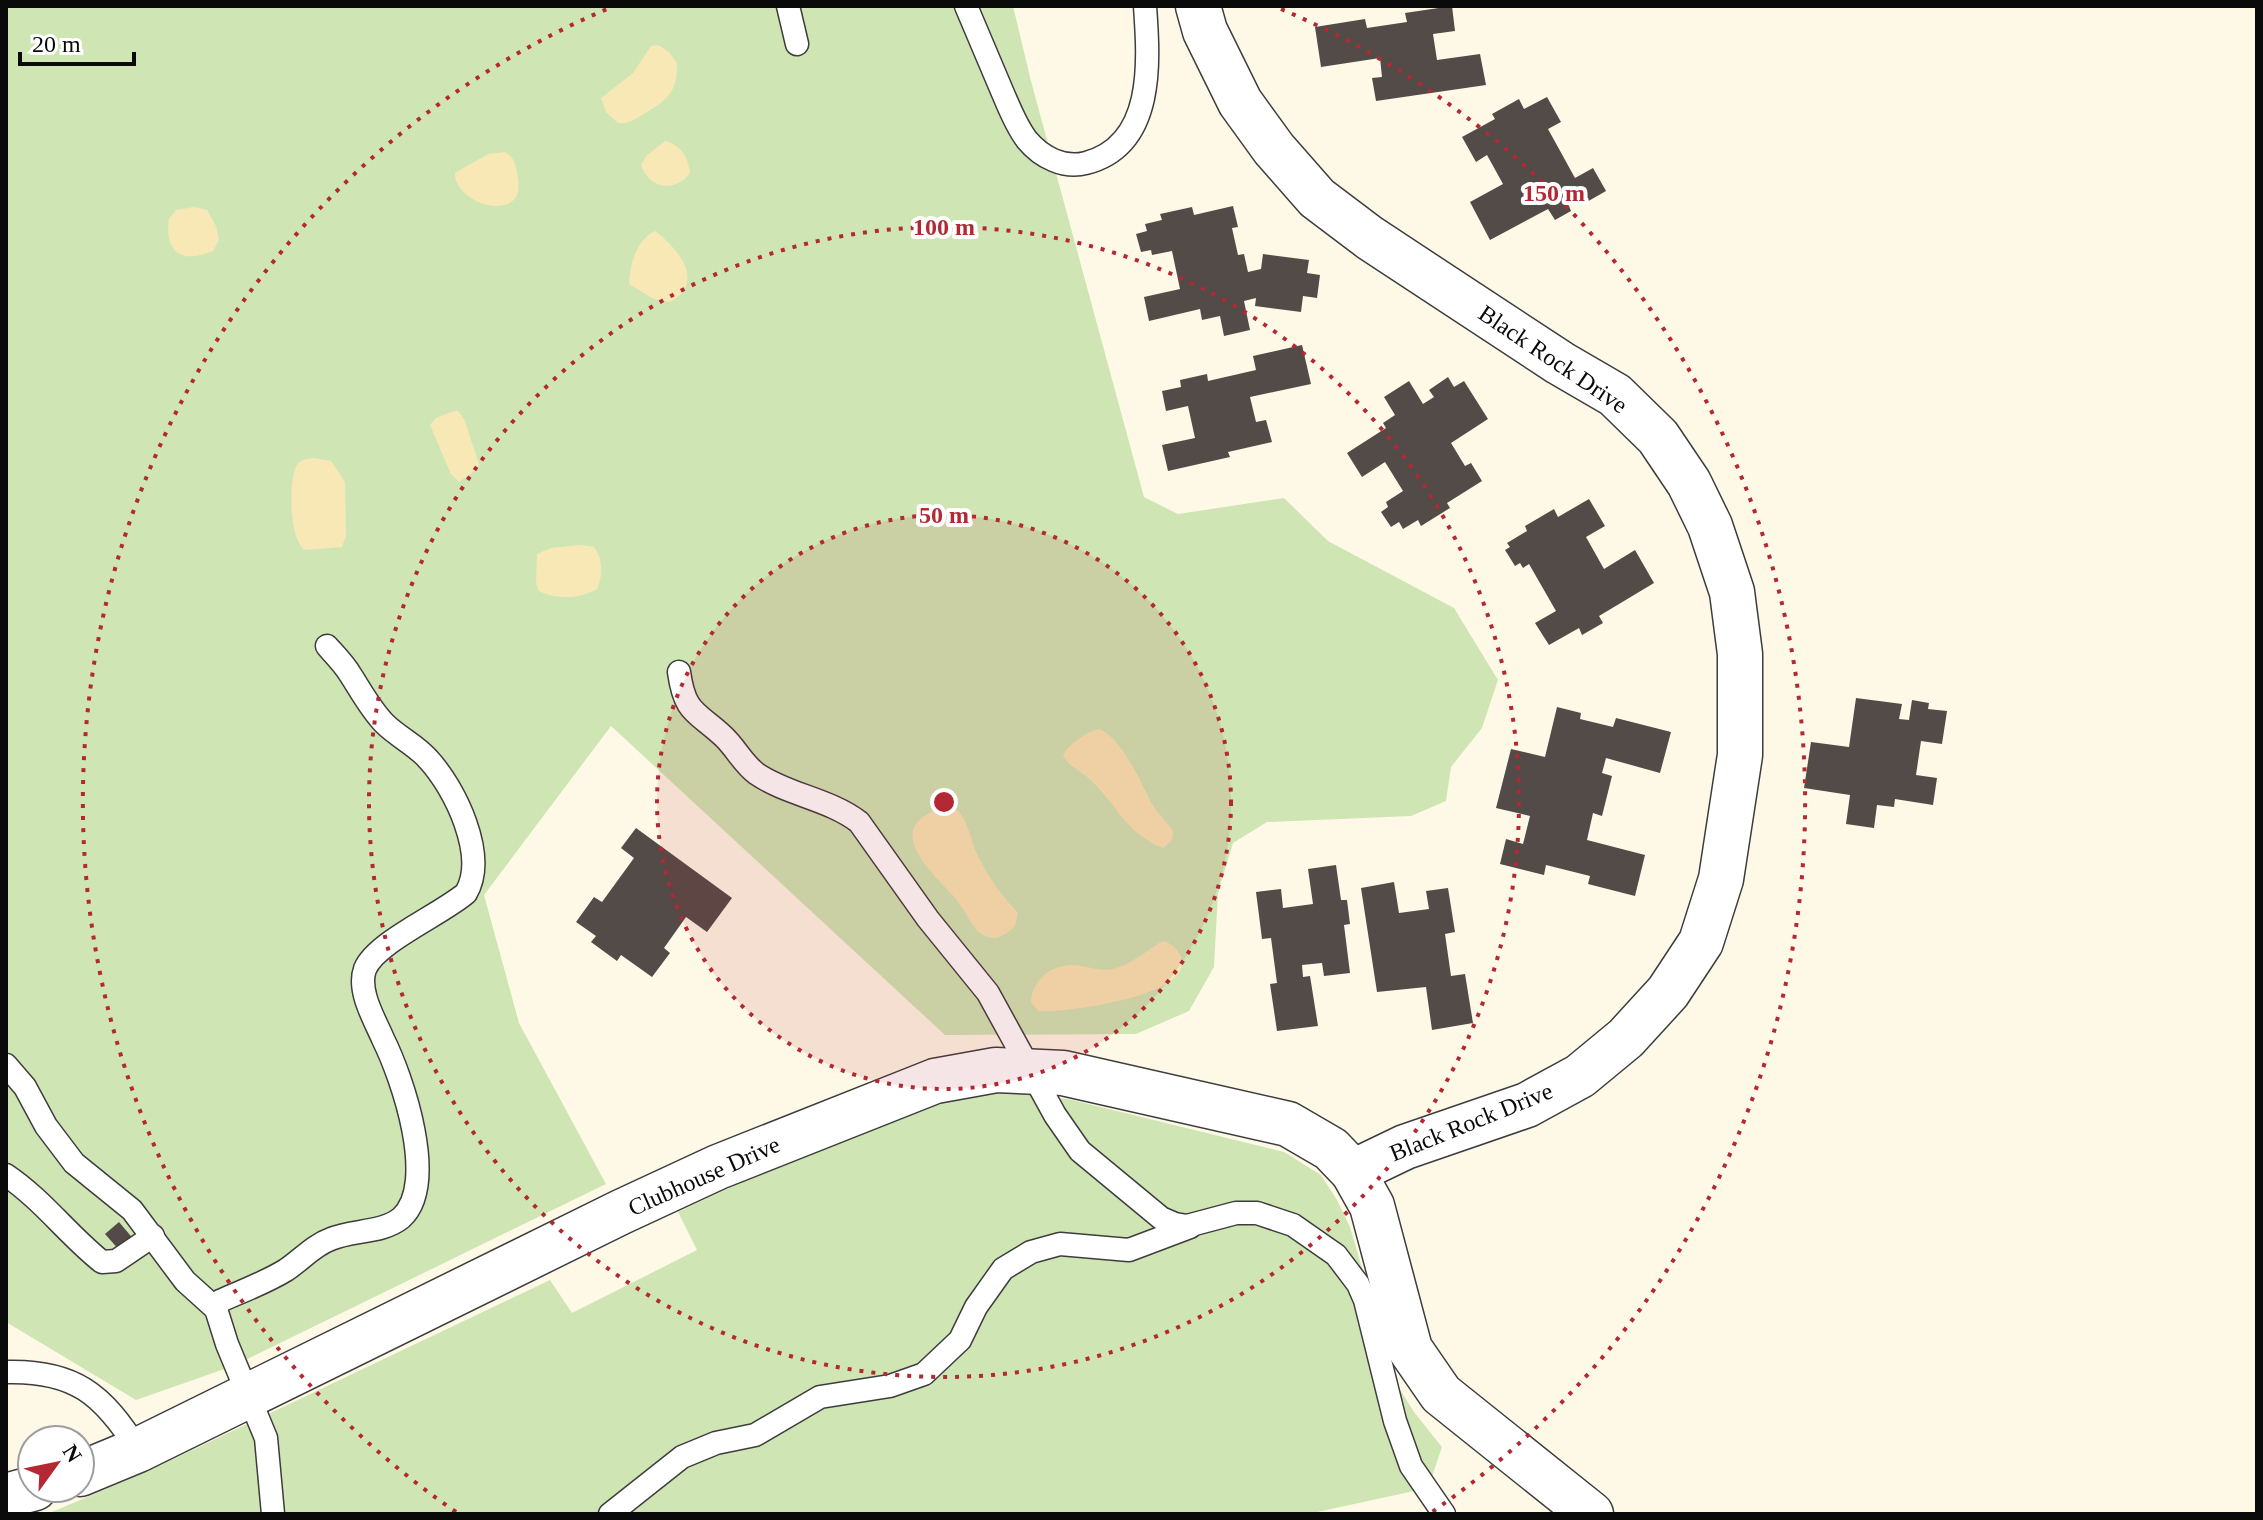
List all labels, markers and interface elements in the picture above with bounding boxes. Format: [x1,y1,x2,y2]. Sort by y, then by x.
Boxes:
scale bar [20,16,134,66]
text: 20 m [32,31,81,57]
text: 150 m [1523,180,1585,206]
text: 100 m [913,214,975,240]
street label: Black Rock Drive [1474,300,1632,418]
text: 50 m [919,502,969,528]
centre of rings [930,788,958,816]
street label: Black Rock Drive [1386,1077,1556,1167]
street label: Clubhouse Drive [624,1131,784,1221]
north arrow [16,1424,96,1504]
text: N [58,1440,87,1467]

